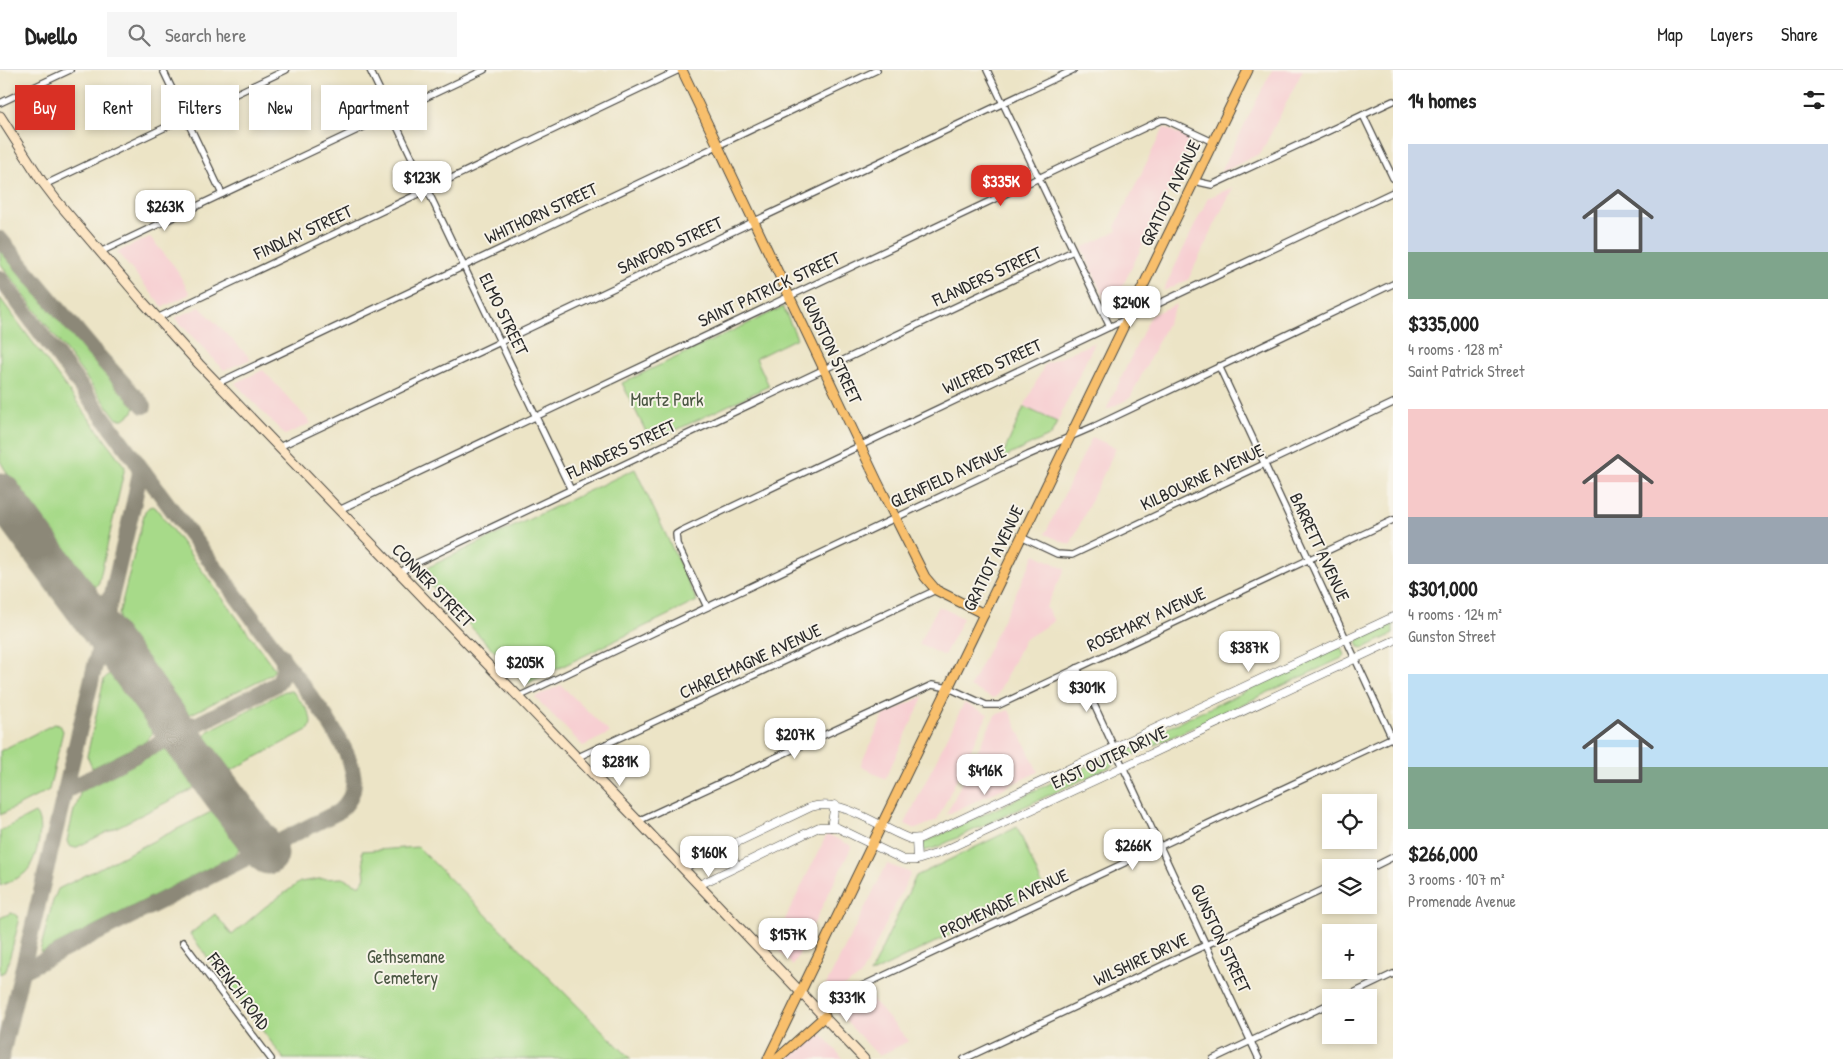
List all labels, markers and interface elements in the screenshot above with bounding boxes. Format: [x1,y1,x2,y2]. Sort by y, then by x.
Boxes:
search box [107,12,457,57]
text: Dwello [25,19,77,51]
icon: search [125,21,153,49]
text: Search here [165,22,246,48]
text: Map [1657,22,1683,47]
text: Layers [1711,22,1753,47]
text: Share [1781,22,1818,47]
chip: Buy [15,85,75,130]
chip: Rent [85,85,151,130]
chip: Filters [161,85,239,130]
chip: New [249,85,311,130]
chip: Apartment [321,85,427,130]
text: 14 homes [1408,86,1476,115]
icon: filters [1800,86,1828,114]
street label: GRATIOT AVENUE [1134,136,1206,250]
pin: $123K [387,160,457,203]
pin: $335K [966,164,1036,207]
text: $123K [404,166,440,188]
text: $335K [982,170,1020,192]
street label: WHITHORN STREET [481,176,602,250]
icon: home [1573,176,1663,266]
pin: $263K [130,190,200,232]
text: $263K [146,195,184,217]
street label: FINDLAY STREET [249,198,357,266]
street label: SANFORD STREET [613,209,727,280]
street label: FLANDERS STREET [927,239,1046,313]
street label: SAINT PATRICK STREET [694,245,845,333]
street label: ELMO STREET [473,269,535,360]
pin: $240K [1096,286,1166,328]
street label: GUNSTON STREET [796,290,868,408]
text: $240K [1112,291,1150,313]
text: $335,000 [1408,309,1479,338]
street label: WILFRED STREET [938,332,1046,400]
text: 4 rooms · 128 m² [1408,338,1503,360]
text: Saint Patrick Street [1408,360,1525,382]
park label: Martz Park [631,387,704,412]
street label: FLANDERS STREET [561,412,680,486]
street label: KILBOURNE AVENUE [1136,437,1268,517]
street label: GLENFIELD AVENUE [886,438,1010,514]
icon: home [1573,441,1663,531]
street label: BARRETT AVENUE [1284,488,1356,606]
street label: GRATIOT AVENUE [957,501,1029,615]
street label: CONNER STREET [386,537,480,633]
text: $301,000 [1408,574,1478,603]
street label: ROSEMARY AVENUE [1083,581,1210,657]
text: 4 rooms · 124 m² [1408,603,1502,625]
street label: CHARLEMAGNE AVENUE [675,617,825,705]
text: Gunston Street [1408,625,1496,647]
pin: $387K [1214,630,1284,673]
text: $387K [1230,636,1268,658]
pin: $205K [490,646,560,688]
text: $205K [506,651,544,673]
pin: $301K [1052,670,1122,713]
text: $301K [1069,676,1105,698]
icon: home [1573,706,1663,796]
pin: $207K [760,718,830,760]
street label: EAST OUTER DRIVE [1047,719,1171,795]
text: $207K [775,723,815,745]
pin: $281K [585,744,655,787]
text: $281K [602,750,638,772]
pin: $416K [950,754,1020,796]
text: $416K [968,759,1002,781]
map controls [1322,794,1377,1044]
button: locate [1322,794,1377,849]
pin: $266K [1098,828,1168,871]
text: $266K [1115,834,1151,856]
pin: $160K [674,836,744,878]
text: $266,000 [1408,839,1478,868]
text: $160K [691,841,727,863]
button: layers [1322,859,1377,914]
street label: PROMENADE AVENUE [936,862,1072,944]
text: 3 rooms · 107 m² [1408,868,1505,890]
street label: GUNSTON STREET [1185,879,1257,997]
text: Promenade Avenue [1408,890,1516,912]
pin: $157K [753,918,823,960]
text: $157K [770,923,806,945]
button: + [1322,924,1377,979]
street label: WILSHIRE DRIVE [1089,926,1193,992]
park label: Gethsemane Cemetery [367,944,445,990]
street label: FRENCH ROAD [201,947,276,1035]
pin: $331K [812,980,882,1023]
text: $331K [829,986,865,1008]
button: − [1322,989,1377,1044]

